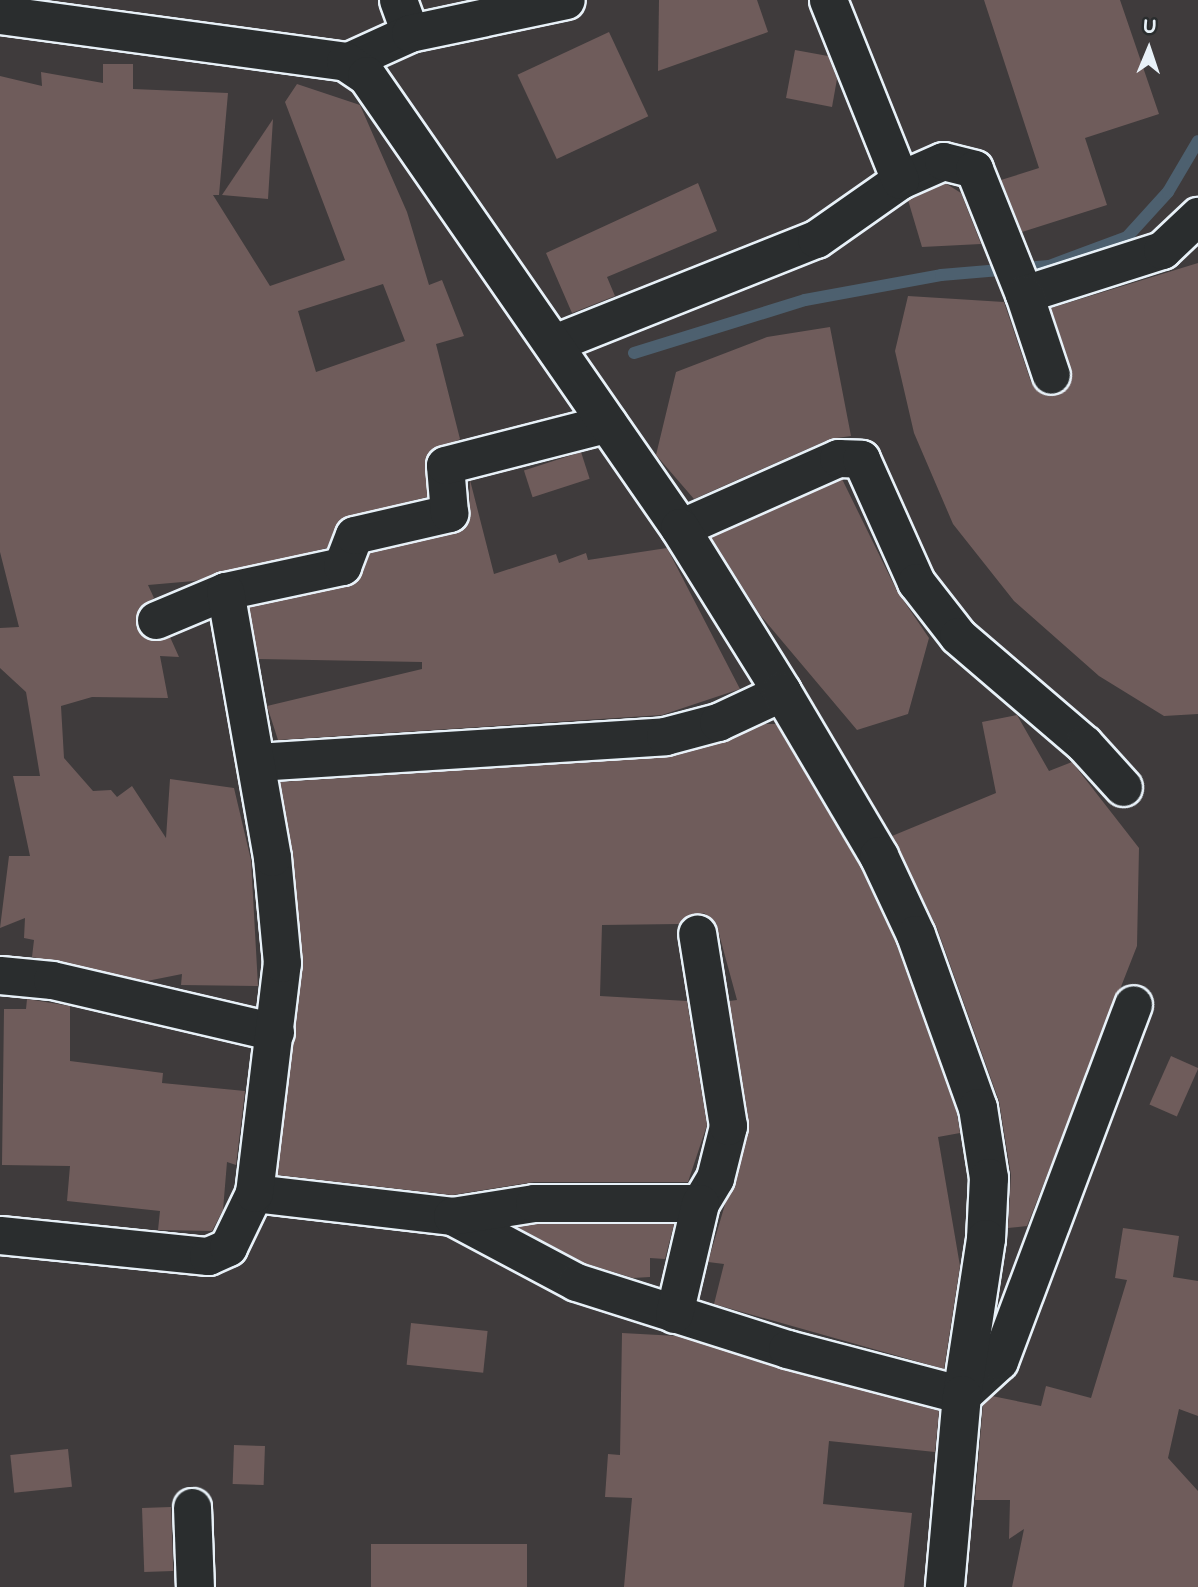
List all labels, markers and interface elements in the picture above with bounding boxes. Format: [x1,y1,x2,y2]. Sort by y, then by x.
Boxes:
north arrow [1114,14,1184,84]
text: U [1143,16,1157,39]

